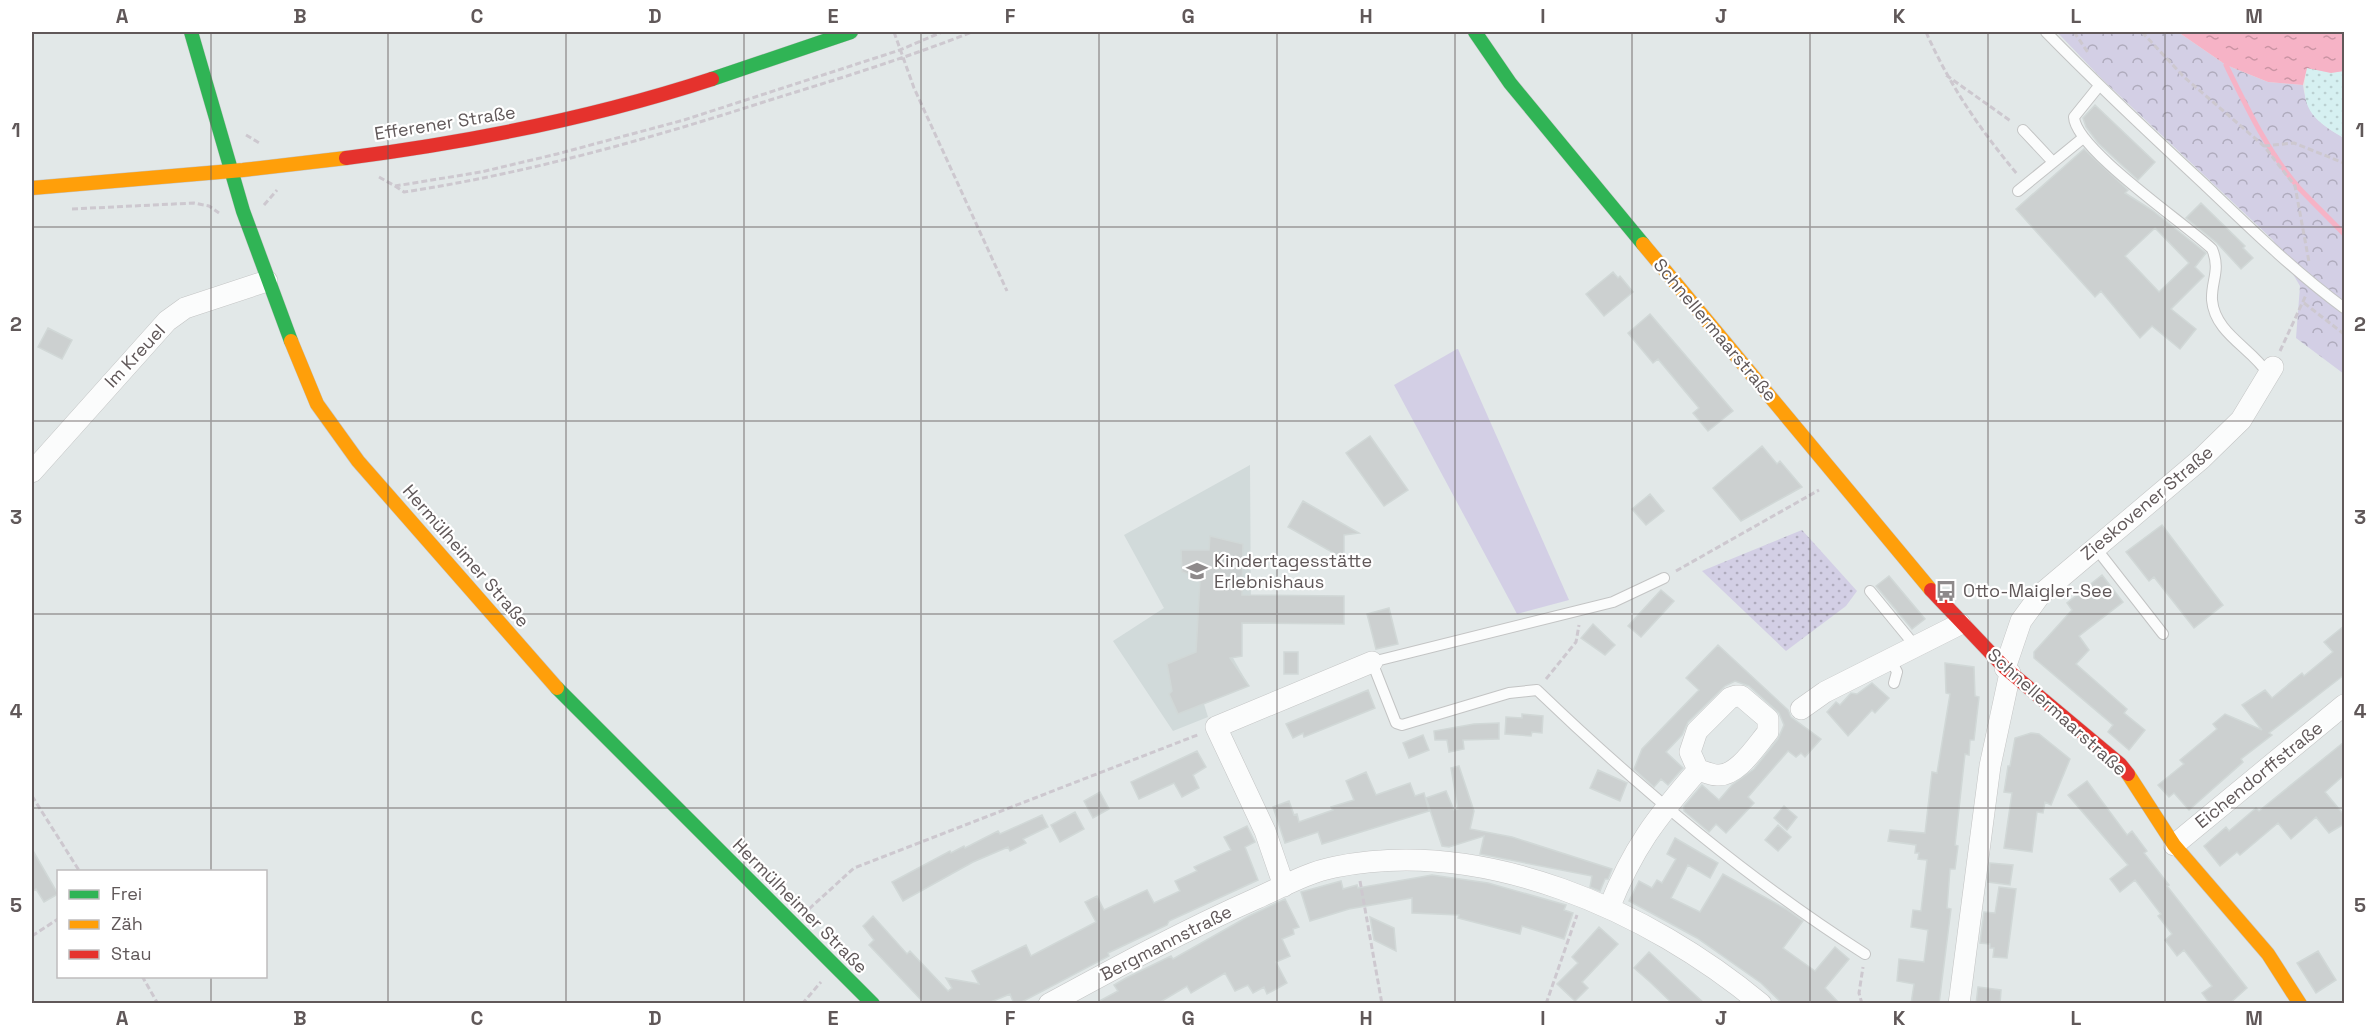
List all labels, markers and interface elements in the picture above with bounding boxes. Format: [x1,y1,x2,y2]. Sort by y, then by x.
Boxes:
text: A [116,3,129,29]
text: B [293,3,307,29]
text: C [471,3,484,29]
text: D [648,3,662,29]
text: E [827,3,839,29]
text: F [1005,3,1016,29]
text: G [1181,3,1195,29]
text: H [1359,3,1373,29]
text: I [1540,3,1546,29]
text: J [1715,3,1727,29]
text: K [1893,3,1906,29]
text: L [2071,3,2082,29]
text: M [2245,3,2263,29]
street label: Efferener Straße [373,100,517,145]
text: 1 [11,117,21,143]
text: 1 [2355,117,2365,143]
street label: Schnellermaarstraße [1649,253,1782,406]
text: 2 [10,311,22,337]
text: 2 [2354,311,2366,337]
street label: Im Kreuel [99,319,170,392]
street label: Zieskovener Straße [2076,440,2218,565]
street label: Hermülheimer Straße [398,480,535,632]
text: 3 [10,504,22,530]
text: 3 [2354,504,2366,530]
place label: Kindertagesstätte Erlebnishaus [1214,549,1372,593]
school or university icon: Kindertagesstätte Erlebnishaus [1185,559,1209,583]
bus stop icon: Otto-Maigler-See [1934,579,1958,603]
place label: Otto-Maigler-See [1963,579,2112,602]
street label: Schnellermaarstraße [1983,643,2132,780]
text: 4 [10,698,23,724]
text: 4 [2354,698,2367,724]
street label: Eichendorffstraße [2190,716,2327,833]
street label: Hermülheimer Straße [728,833,873,978]
legend [57,870,267,978]
text: Frei [111,882,142,905]
text: 5 [10,892,22,918]
text: 5 [2354,892,2366,918]
street label: Bergmannstraße [1096,899,1236,986]
text: Zäh [111,912,143,935]
text: Stau [111,942,151,965]
text: A [116,1005,129,1031]
text: B [293,1005,307,1031]
text: C [471,1005,484,1031]
text: D [648,1005,662,1031]
text: E [827,1005,839,1031]
text: F [1005,1005,1016,1031]
text: G [1181,1005,1195,1031]
text: H [1359,1005,1373,1031]
text: I [1540,1005,1546,1031]
text: J [1715,1005,1727,1031]
text: K [1893,1005,1906,1031]
text: L [2071,1005,2082,1031]
text: M [2245,1005,2263,1031]

